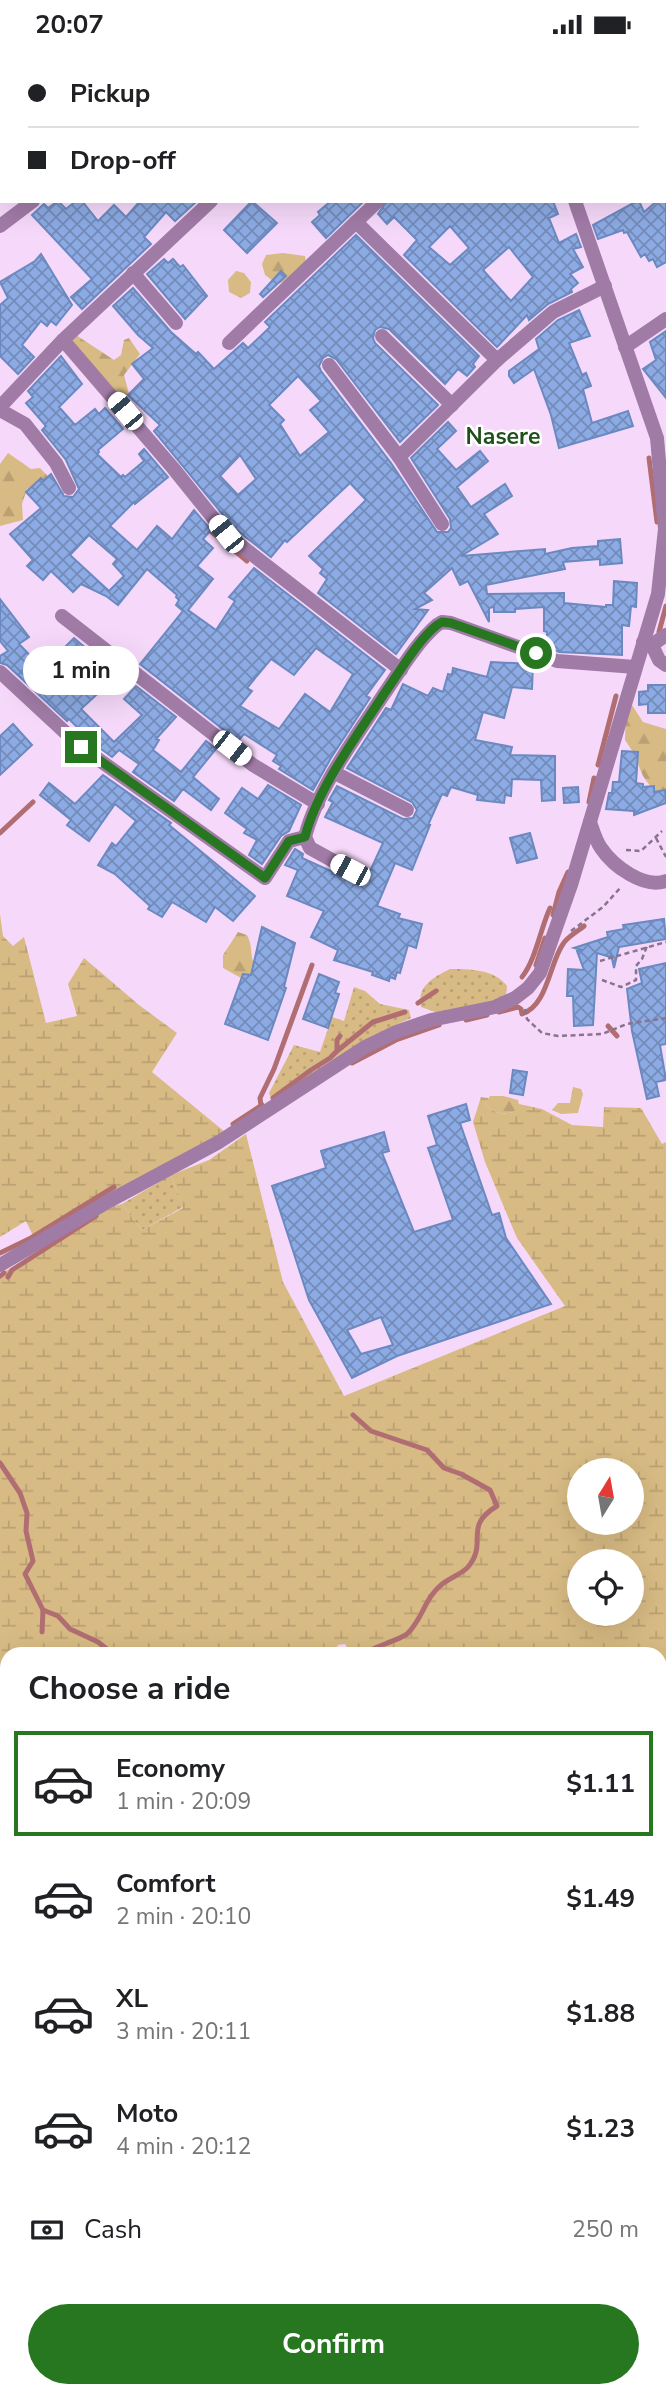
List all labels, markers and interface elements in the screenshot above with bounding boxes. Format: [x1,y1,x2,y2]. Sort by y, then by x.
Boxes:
text: 20:07 [35,7,104,42]
text: Pickup [70,76,150,111]
text: Drop-off [70,143,176,178]
car [104,388,147,434]
district label: Nasere [466,421,540,452]
car [205,511,248,557]
route start [520,637,552,669]
callout: 1 min [23,645,139,695]
text: 1 min [51,655,111,686]
car [209,727,256,769]
route end [65,731,97,763]
car [327,851,374,889]
north arrow [567,1458,644,1535]
map controls [567,1458,644,1626]
button: locate [567,1549,644,1626]
text: Choose a ride [28,1667,230,1710]
text: Economy [116,1751,225,1786]
icon: car [32,1752,95,1815]
text: $1.11 [566,1766,635,1801]
text: 1 min · 20:09 [116,1786,251,1817]
text: Comfort [116,1866,216,1901]
icon: car [32,1867,95,1930]
text: $1.49 [566,1881,635,1916]
text: 2 min · 20:10 [116,1901,251,1932]
text: XL [116,1981,148,2016]
icon: car [32,1982,95,2045]
text: $1.88 [566,1996,635,2031]
text: 3 min · 20:11 [116,2016,251,2047]
text: Moto [116,2096,178,2131]
icon: car [32,2097,95,2160]
text: $1.23 [566,2111,635,2146]
text: 4 min · 20:12 [116,2131,251,2162]
icon: cash [28,2211,66,2249]
text: Cash [84,2212,142,2247]
text: 250 m [572,2214,639,2245]
button: Confirm [28,2304,639,2384]

